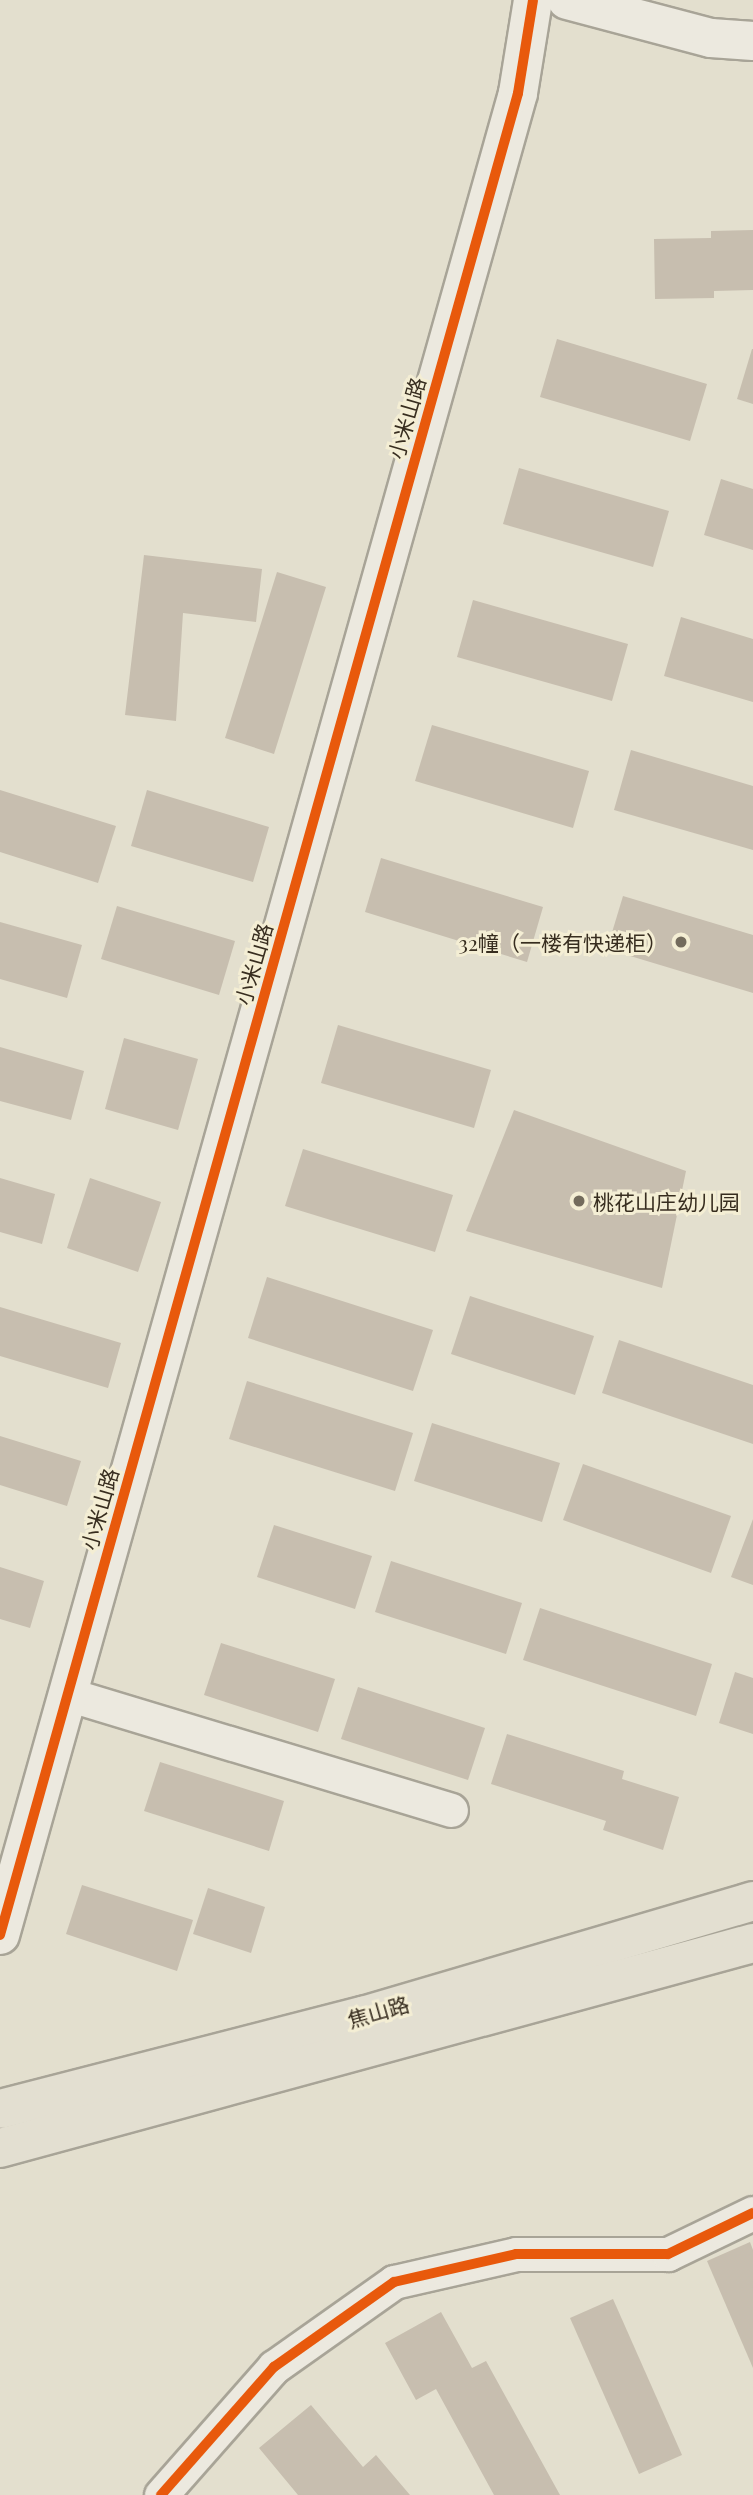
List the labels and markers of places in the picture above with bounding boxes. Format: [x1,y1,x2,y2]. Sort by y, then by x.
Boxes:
place label: 32幢（一楼有快递柜） [458,929,667,955]
marker: 32幢（一楼有快递柜） [673,934,689,950]
place label: 桃花山庄幼儿园 [593,1188,740,1214]
marker: 桃花山庄幼儿园 [571,1193,587,1209]

